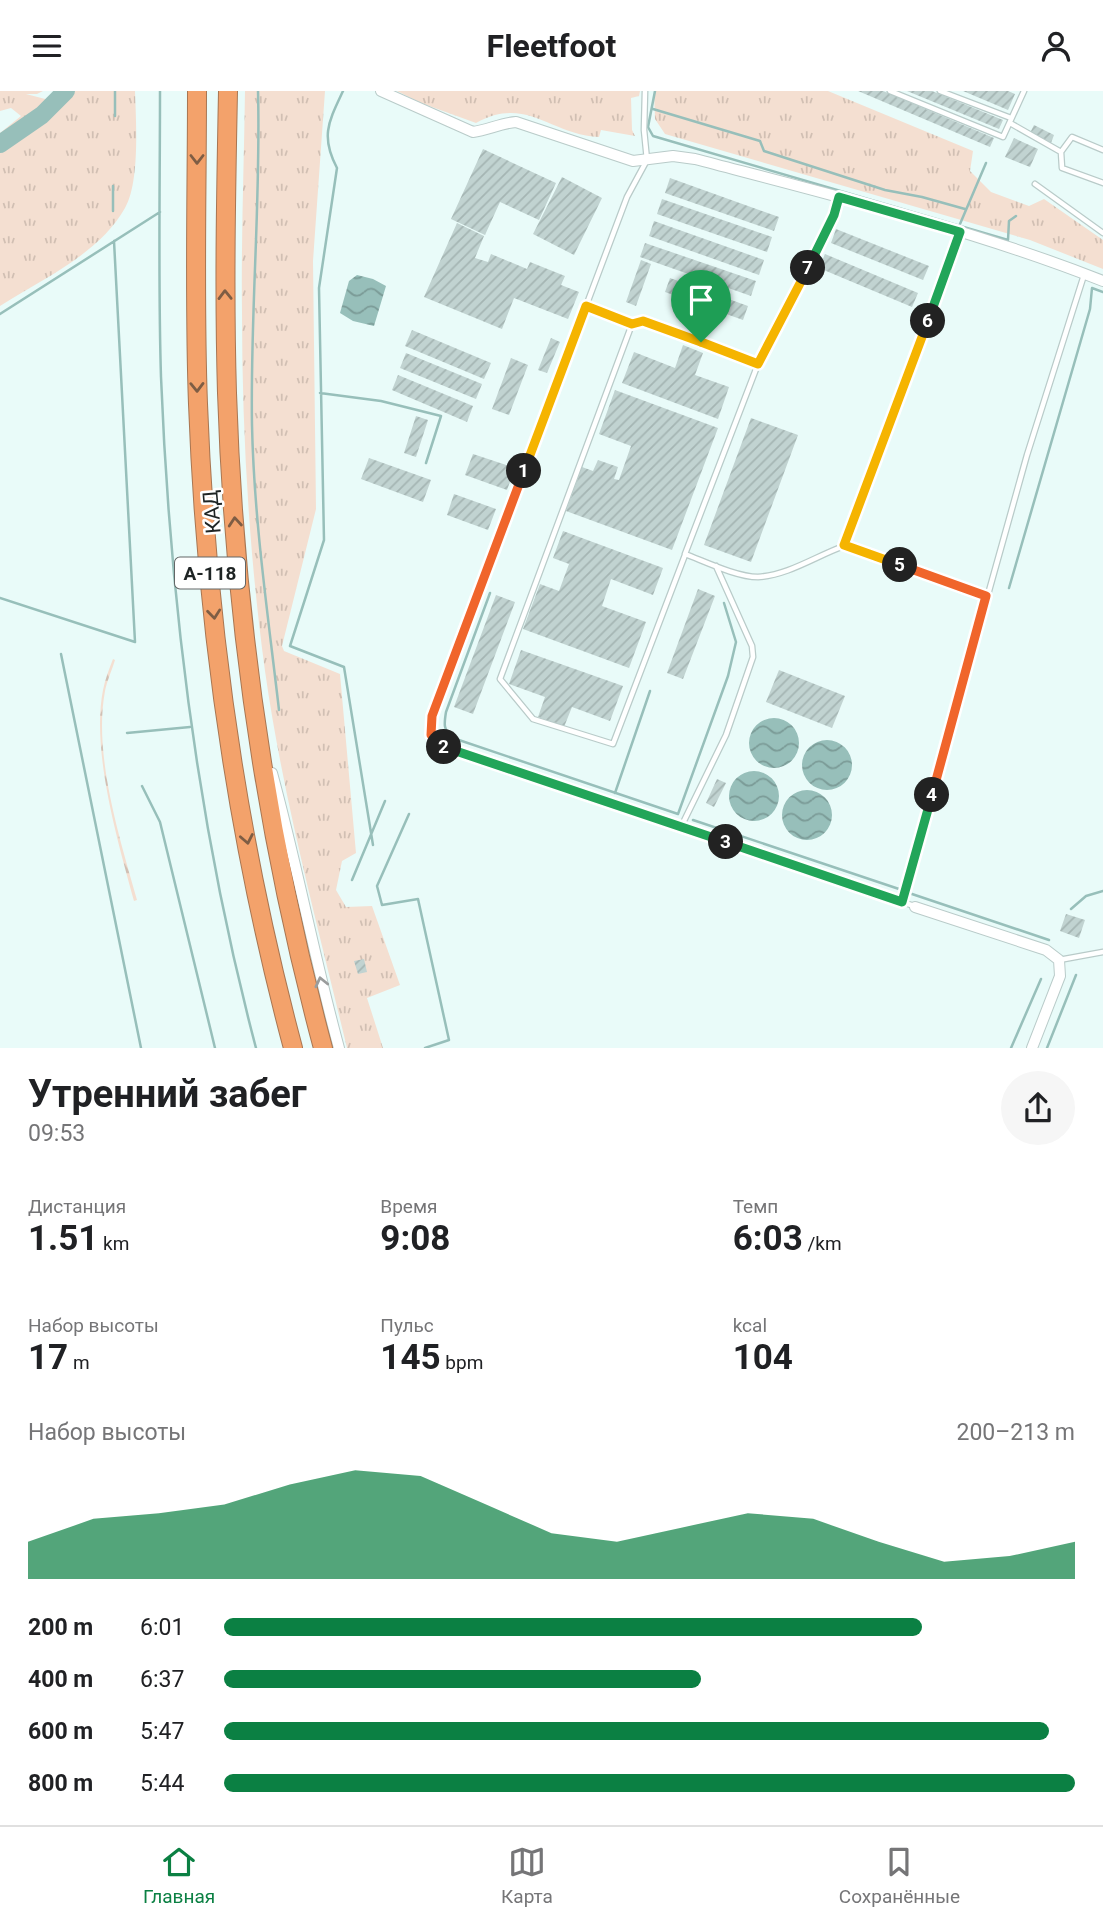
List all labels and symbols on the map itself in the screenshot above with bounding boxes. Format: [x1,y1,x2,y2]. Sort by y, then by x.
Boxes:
one-way arrow [189,154,205,165]
pin: 7 [790,251,826,285]
pin [671,270,731,342]
one-way arrow [217,289,233,300]
pin: 6 [911,303,946,338]
one-way arrow [189,382,205,392]
pin: 1 [506,453,542,489]
street label: КАД [198,489,226,535]
one-way arrow [228,516,243,527]
pin: 5 [883,547,918,582]
road number: А-118 [175,558,245,589]
one-way arrow [206,608,221,619]
pin: 2 [426,729,462,765]
pin: 4 [914,777,950,813]
pin: 3 [708,825,744,859]
one-way arrow [238,833,253,845]
one-way arrow [315,976,329,988]

